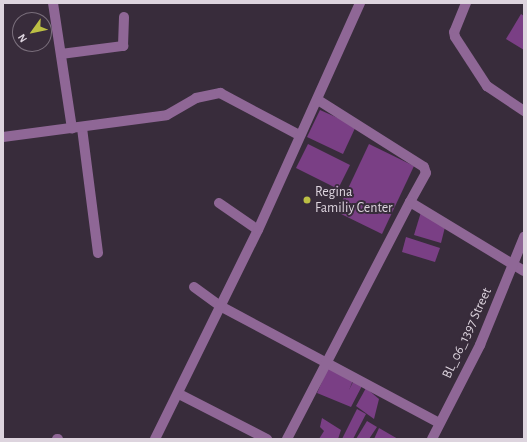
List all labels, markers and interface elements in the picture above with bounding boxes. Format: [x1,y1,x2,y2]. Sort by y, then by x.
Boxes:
north arrow [12,12,52,52]
text: N [16,32,29,44]
place label: Regina Familiy Center [315,184,393,216]
marker: Regina Familiy Center [302,195,312,205]
street label: BL_06_1397 Street [439,285,495,381]

